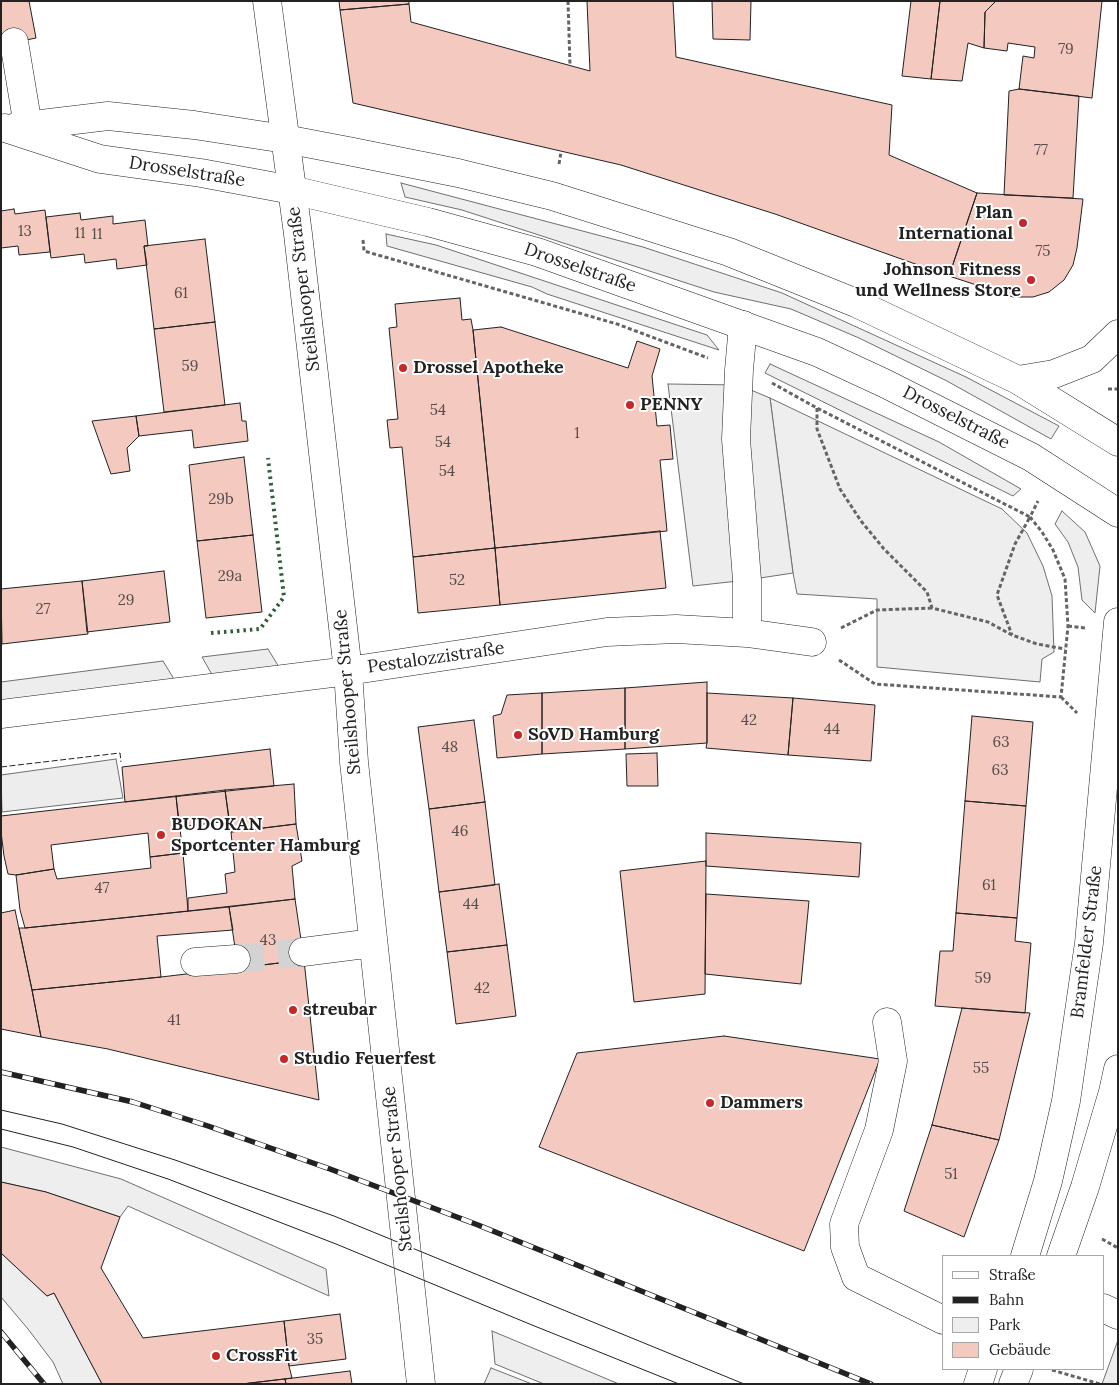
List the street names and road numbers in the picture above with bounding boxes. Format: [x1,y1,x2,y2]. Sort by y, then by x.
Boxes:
street label: Drosselstraße [127,152,247,192]
street label: Steilshooper Straße [283,205,325,373]
street label: Drosselstraße [521,239,639,297]
street label: Drosselstraße [899,382,1013,454]
street label: Steilshooper Straße [330,608,366,776]
street label: Pestalozzistraße [366,638,506,678]
street label: Bramfelder Straße [1067,864,1107,1020]
street label: Steilshooper Straße [379,1085,417,1253]

